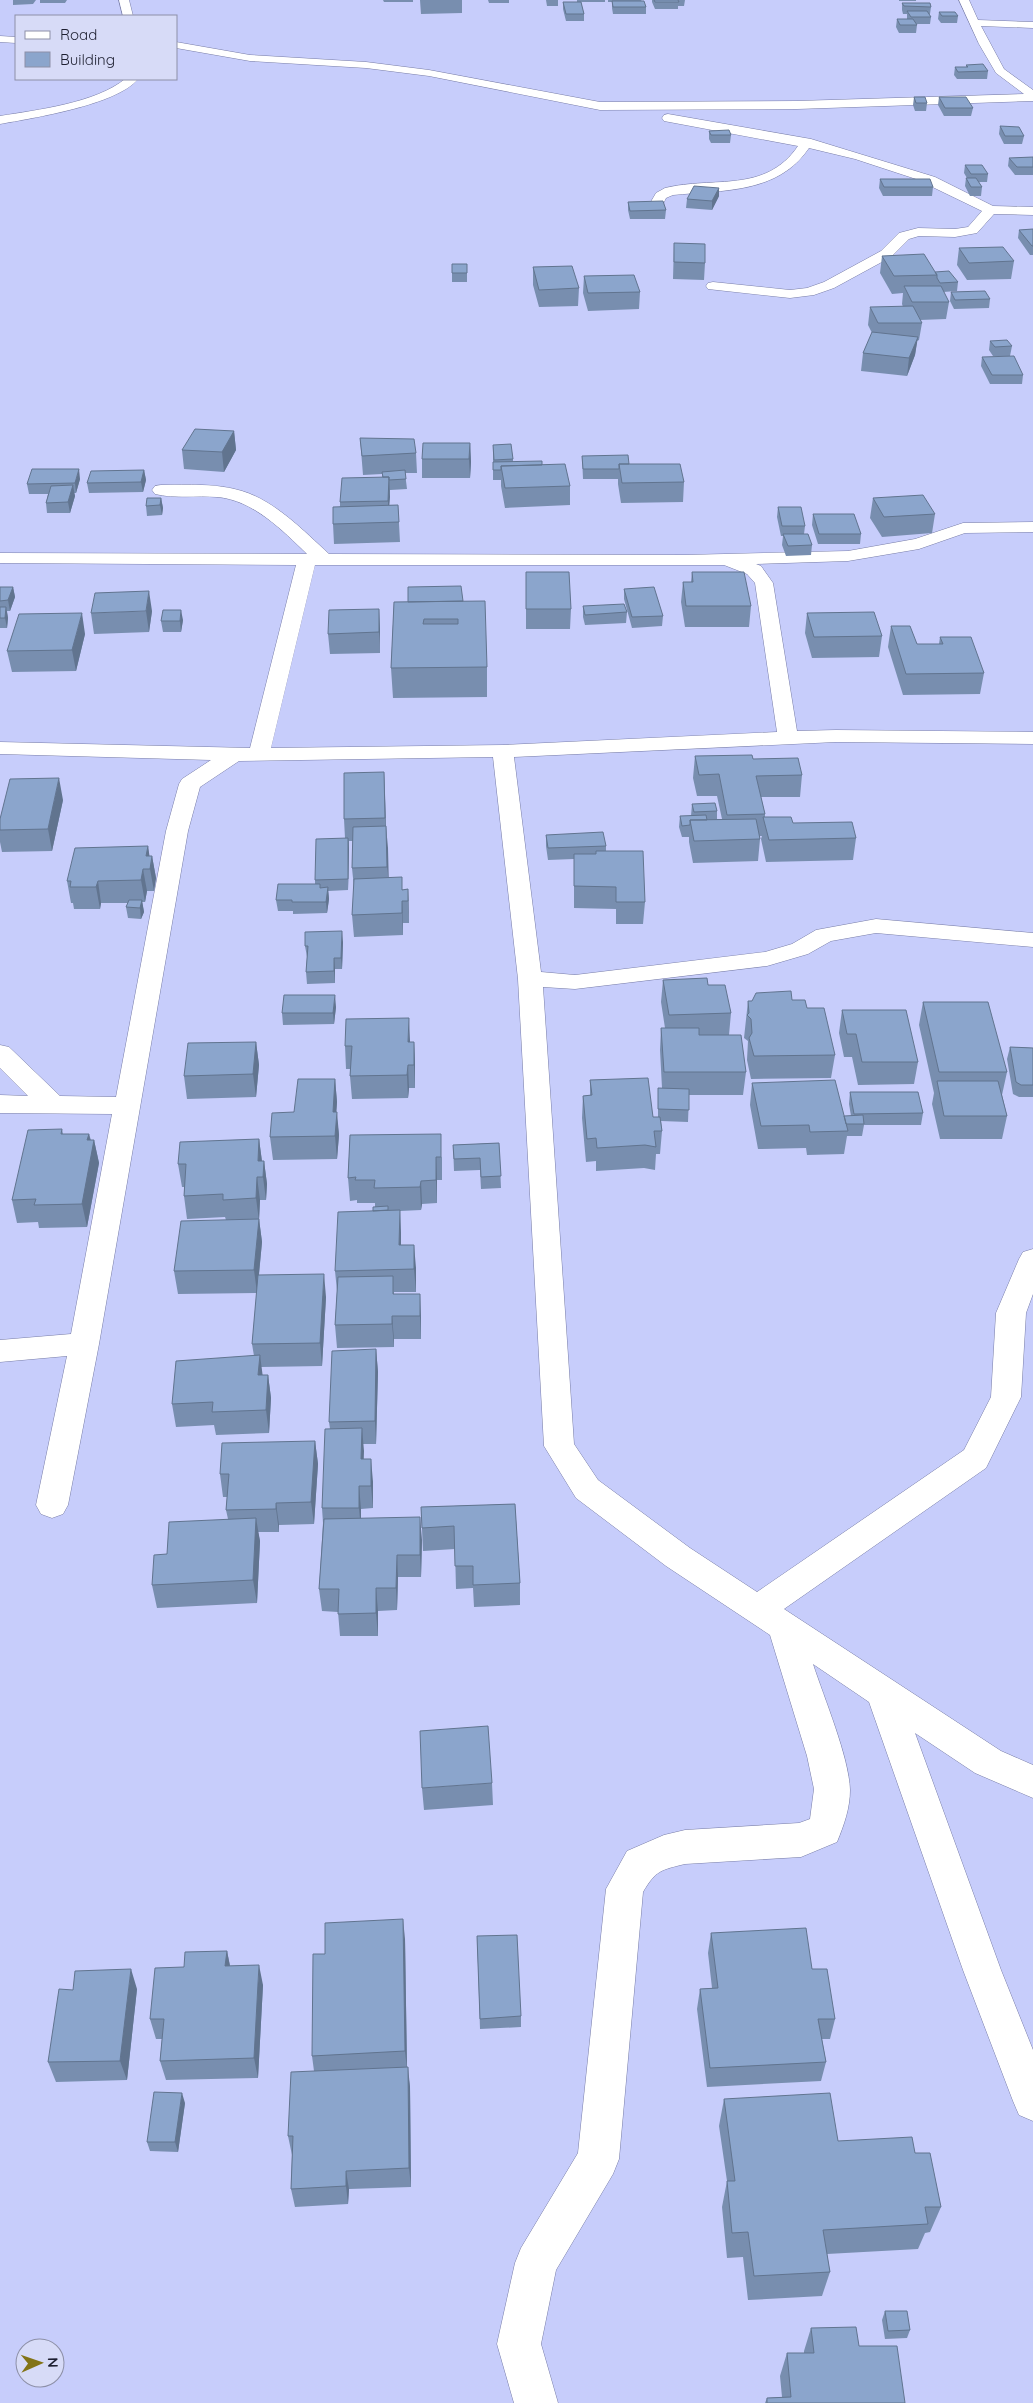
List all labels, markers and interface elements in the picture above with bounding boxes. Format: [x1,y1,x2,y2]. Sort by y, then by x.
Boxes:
legend [15,15,178,80]
text: Road [60,25,97,44]
text: Building [60,50,115,69]
north arrow [15,2338,65,2388]
text: N [44,2357,62,2368]

